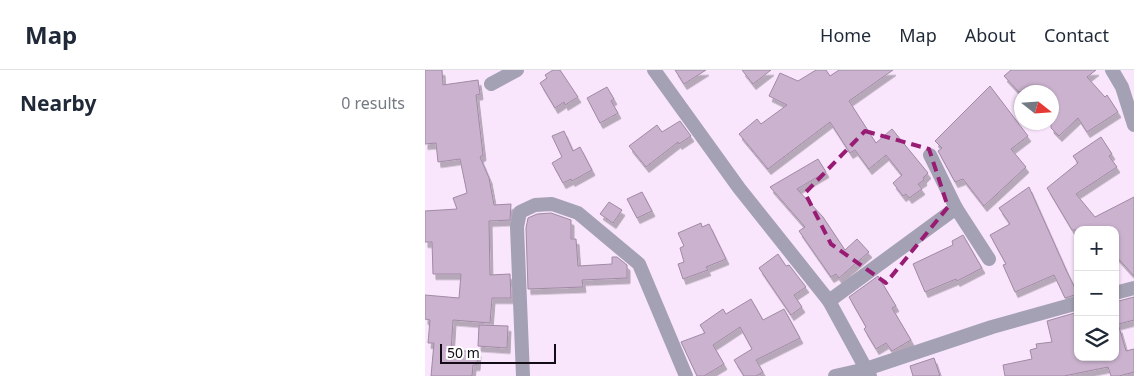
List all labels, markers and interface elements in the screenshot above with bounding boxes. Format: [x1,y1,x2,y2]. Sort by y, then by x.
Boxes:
text: Map [25,18,77,51]
text: Home [820,23,871,47]
text: Map [899,23,937,47]
text: About [965,23,1016,47]
text: Contact [1044,23,1109,47]
north arrow [1014,85,1059,130]
text: Nearby [20,89,96,117]
text: 0 results [341,92,405,114]
map controls [1074,226,1119,361]
button: + [1074,226,1119,271]
button: − [1074,271,1119,316]
button: layers [1074,316,1119,361]
scale bar [440,341,556,364]
text: 50 m [447,343,480,362]

